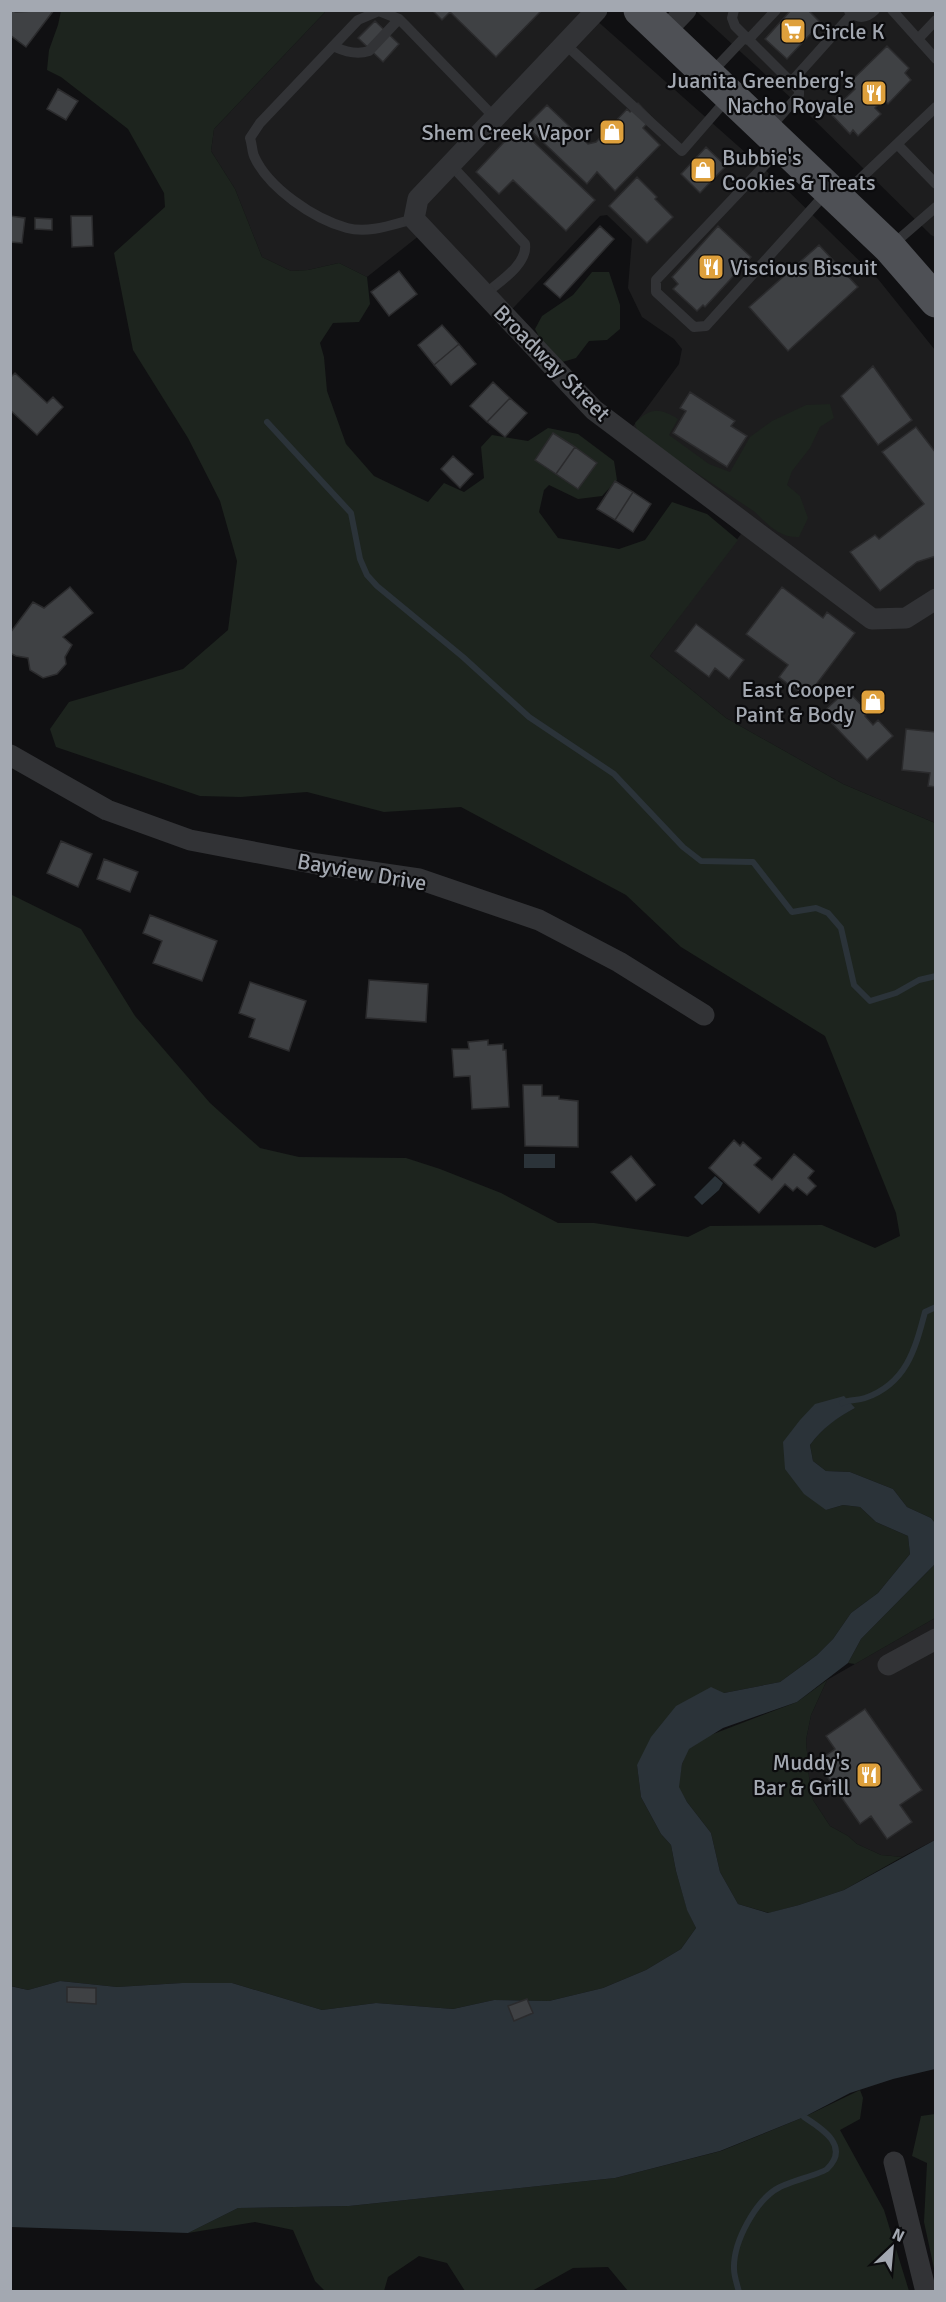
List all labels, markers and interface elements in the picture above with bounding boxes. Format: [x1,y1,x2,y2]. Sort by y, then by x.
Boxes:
supermarket icon: Circle K [778,16,808,46]
place label: Circle K [812,18,885,45]
place label: Juanita Greenberg's Nacho Royale [667,67,854,119]
restaurant icon: Juanita Greenberg's Nacho Royale [859,78,889,108]
shop icon: Shem Creek Vapor [597,117,627,147]
place label: Shem Creek Vapor [421,119,592,146]
place label: Bubbie's Cookies & Treats [722,144,876,196]
shop icon: Bubbie's Cookies & Treats [688,155,718,185]
restaurant icon: Viscious Biscuit [696,252,726,282]
place label: Viscious Biscuit [730,254,878,281]
street label: Broadway Street [488,299,616,427]
place label: East Cooper Paint & Body [735,676,855,728]
shop icon: East Cooper Paint & Body [858,687,888,717]
street label: Bayview Drive [295,847,429,897]
place label: Muddy's Bar & Grill [753,1749,850,1801]
restaurant icon: Muddy's Bar & Grill [854,1760,884,1790]
north arrow [862,2218,922,2278]
text: N [889,2224,908,2247]

